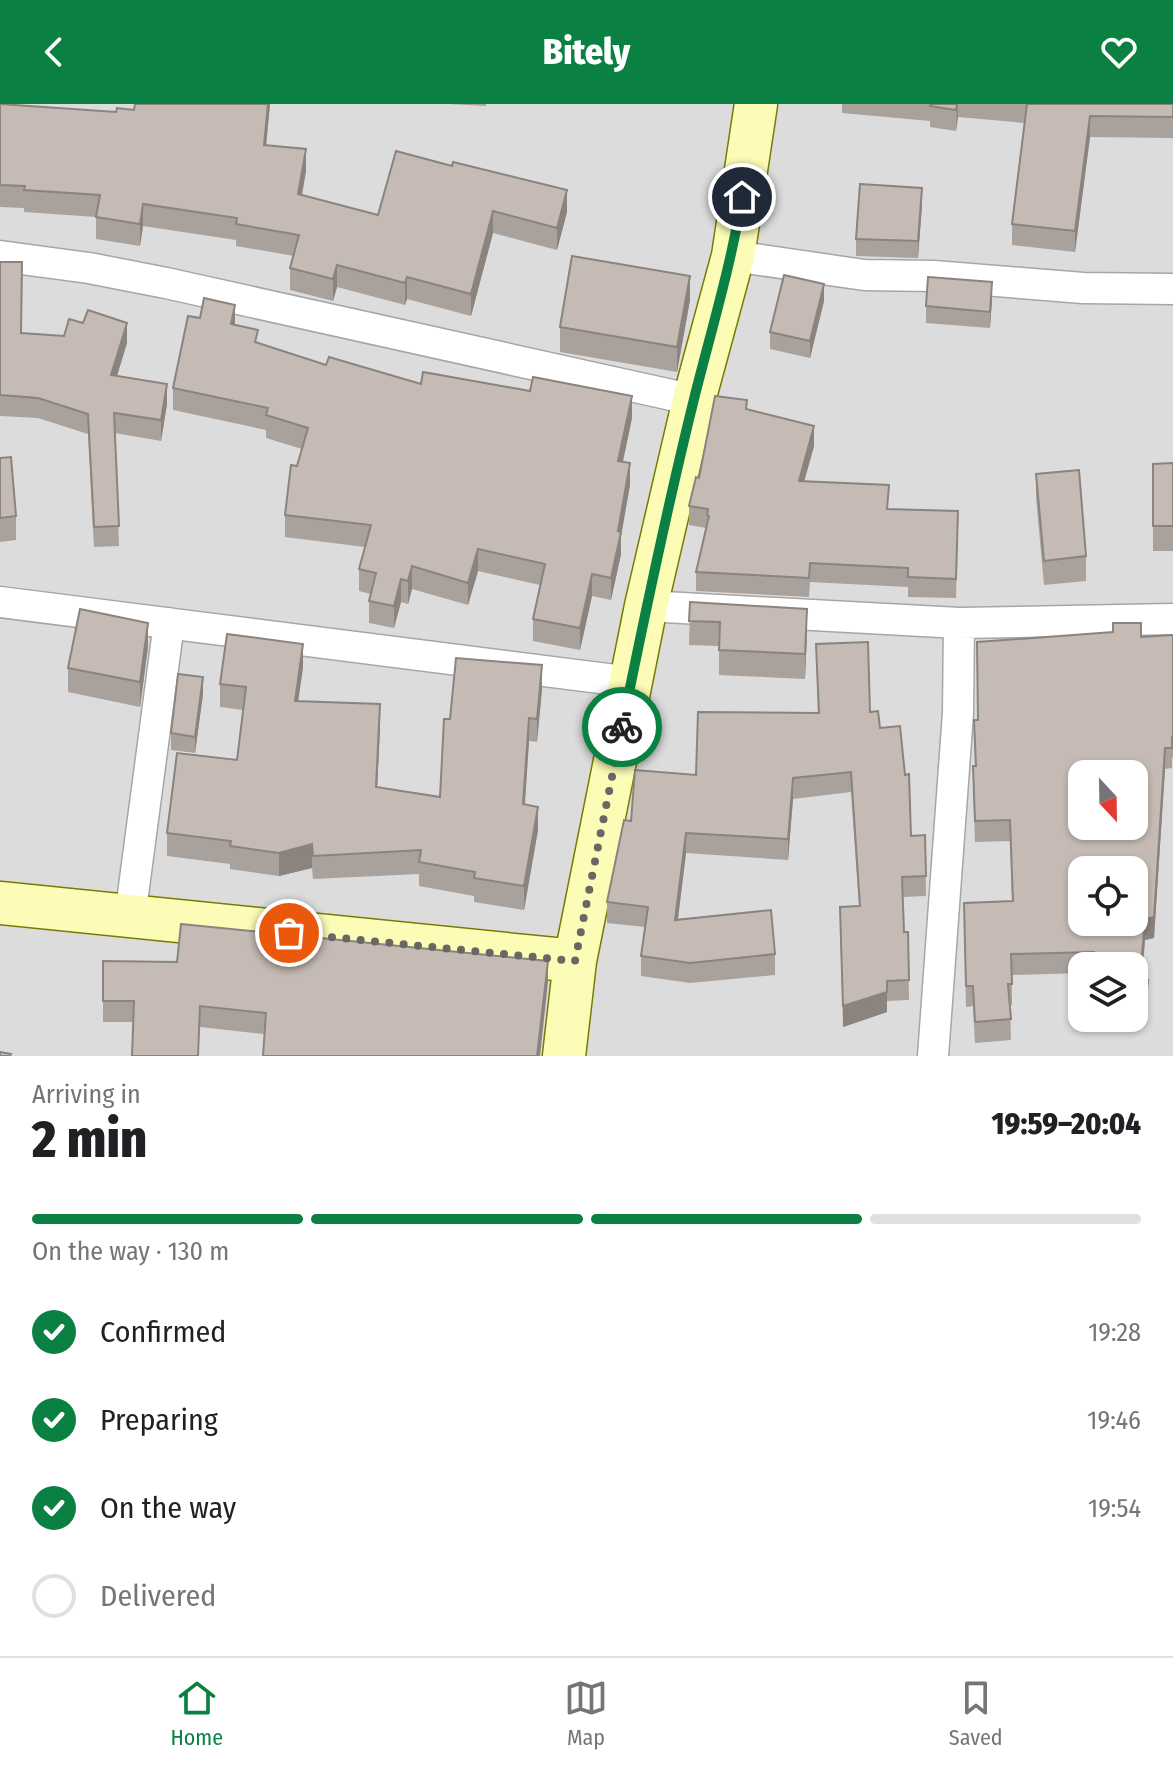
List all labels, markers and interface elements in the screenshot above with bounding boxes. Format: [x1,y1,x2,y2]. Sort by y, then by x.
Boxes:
icon: back [32,30,76,74]
text: Bitely [543,30,630,74]
icon: heart [1097,30,1141,74]
pin [708,163,776,231]
icon: home [720,175,764,219]
courier [582,687,662,767]
icon: bike [600,705,644,749]
north arrow [1068,760,1148,840]
map controls [1068,760,1148,1032]
button: locate [1068,856,1148,936]
pin [255,899,323,967]
icon: bag [267,911,311,955]
button: layers [1068,952,1148,1032]
text: Arriving in [32,1079,141,1110]
text: 19:59–20:04 [992,1106,1141,1142]
text: 2 min [32,1108,147,1171]
text: On the way · 130 m [32,1236,229,1267]
icon: check [32,1310,76,1354]
text: Confirmed [100,1314,226,1350]
text: 19:28 [1088,1317,1141,1348]
icon: check [32,1398,76,1442]
text: Preparing [100,1402,218,1438]
text: 19:46 [1087,1405,1141,1436]
icon: check [32,1486,76,1530]
text: On the way [100,1490,236,1526]
text: 19:54 [1088,1493,1141,1524]
text: Delivered [100,1578,216,1614]
tab: Home [170,1676,223,1751]
tab: Map [564,1676,608,1751]
tab: Saved [949,1676,1003,1751]

